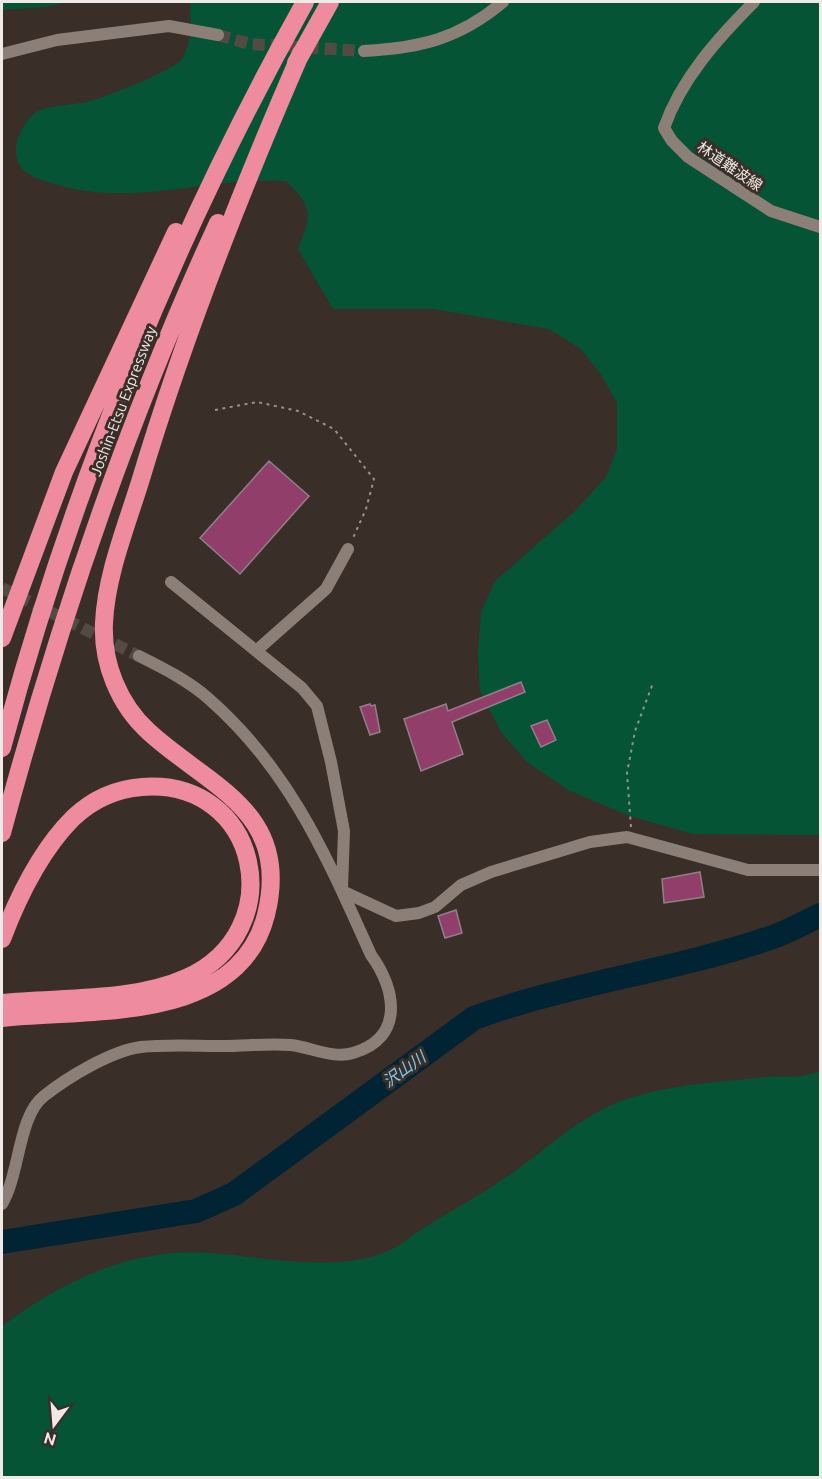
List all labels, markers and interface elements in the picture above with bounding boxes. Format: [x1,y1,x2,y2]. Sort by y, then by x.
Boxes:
street label: 林道難波線 [694,138,766,194]
street label: Joshin-Etsu Expressway [87,324,159,478]
water label: 沢山川 [379,1046,430,1090]
north arrow [24,1395,84,1455]
text: N [42,1429,58,1450]

